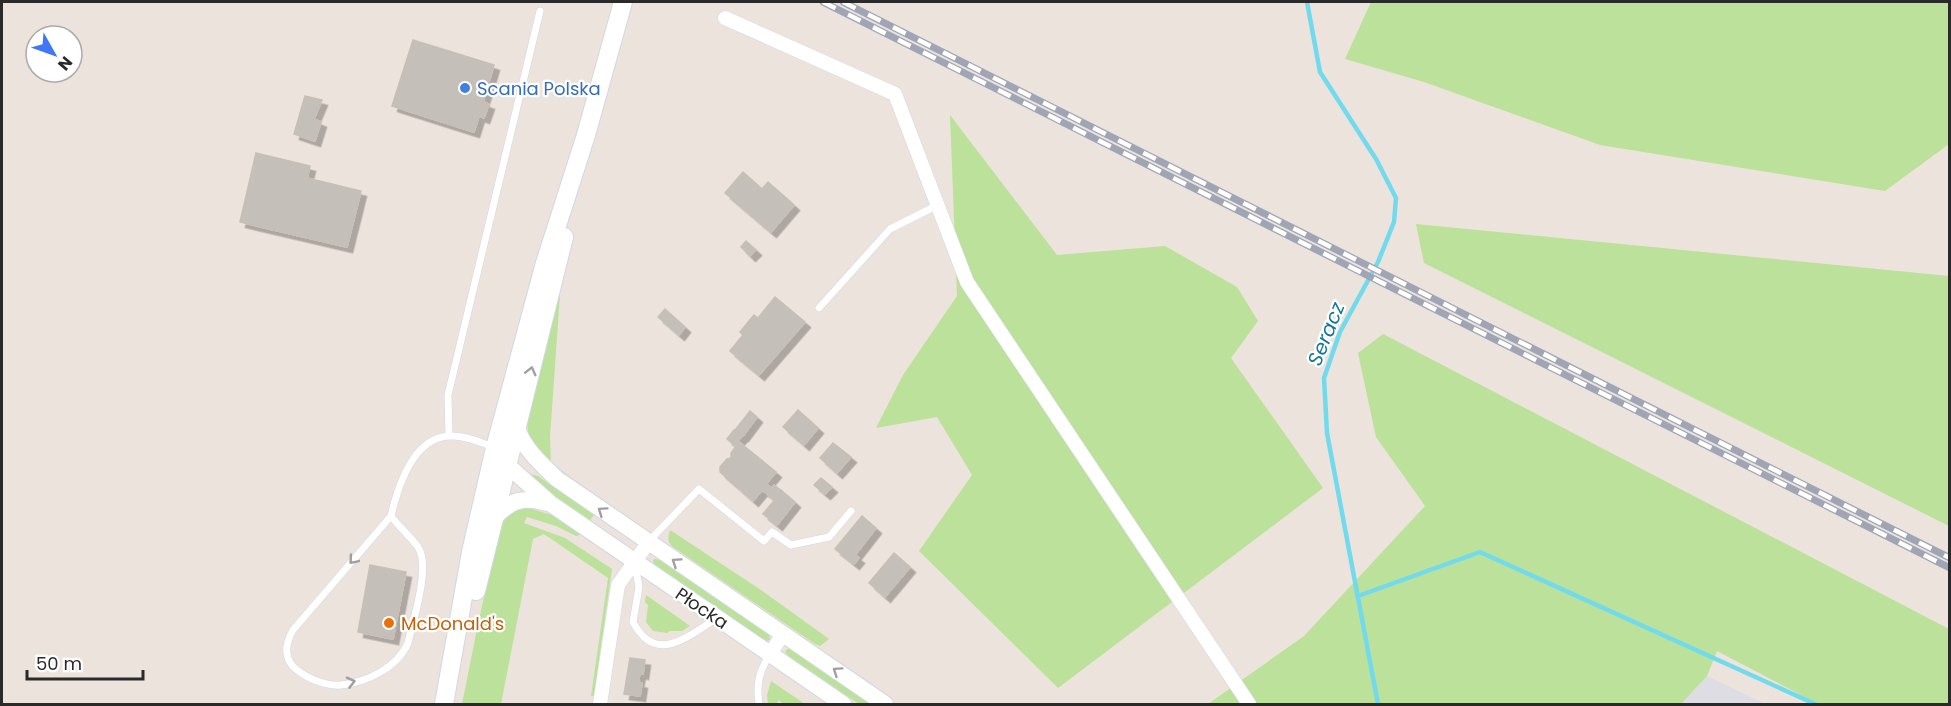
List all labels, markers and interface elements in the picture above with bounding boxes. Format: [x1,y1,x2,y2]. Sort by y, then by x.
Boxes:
north arrow [24,24,84,84]
text: N [52,51,78,75]
place label: Scania Polska [477,76,601,101]
marker: Scania Polska [458,81,472,95]
water label: Seracz [1301,297,1352,370]
one-way arrow [524,366,536,377]
one-way arrow [598,507,609,518]
one-way arrow [349,553,360,564]
one-way arrow [671,558,682,569]
street label: Płocka [671,581,733,635]
place label: McDonald's [401,611,504,636]
marker: McDonald's [382,616,396,630]
scale bar [27,643,142,681]
text: 50 m [36,651,82,676]
one-way arrow [833,667,844,678]
one-way arrow [345,677,355,690]

